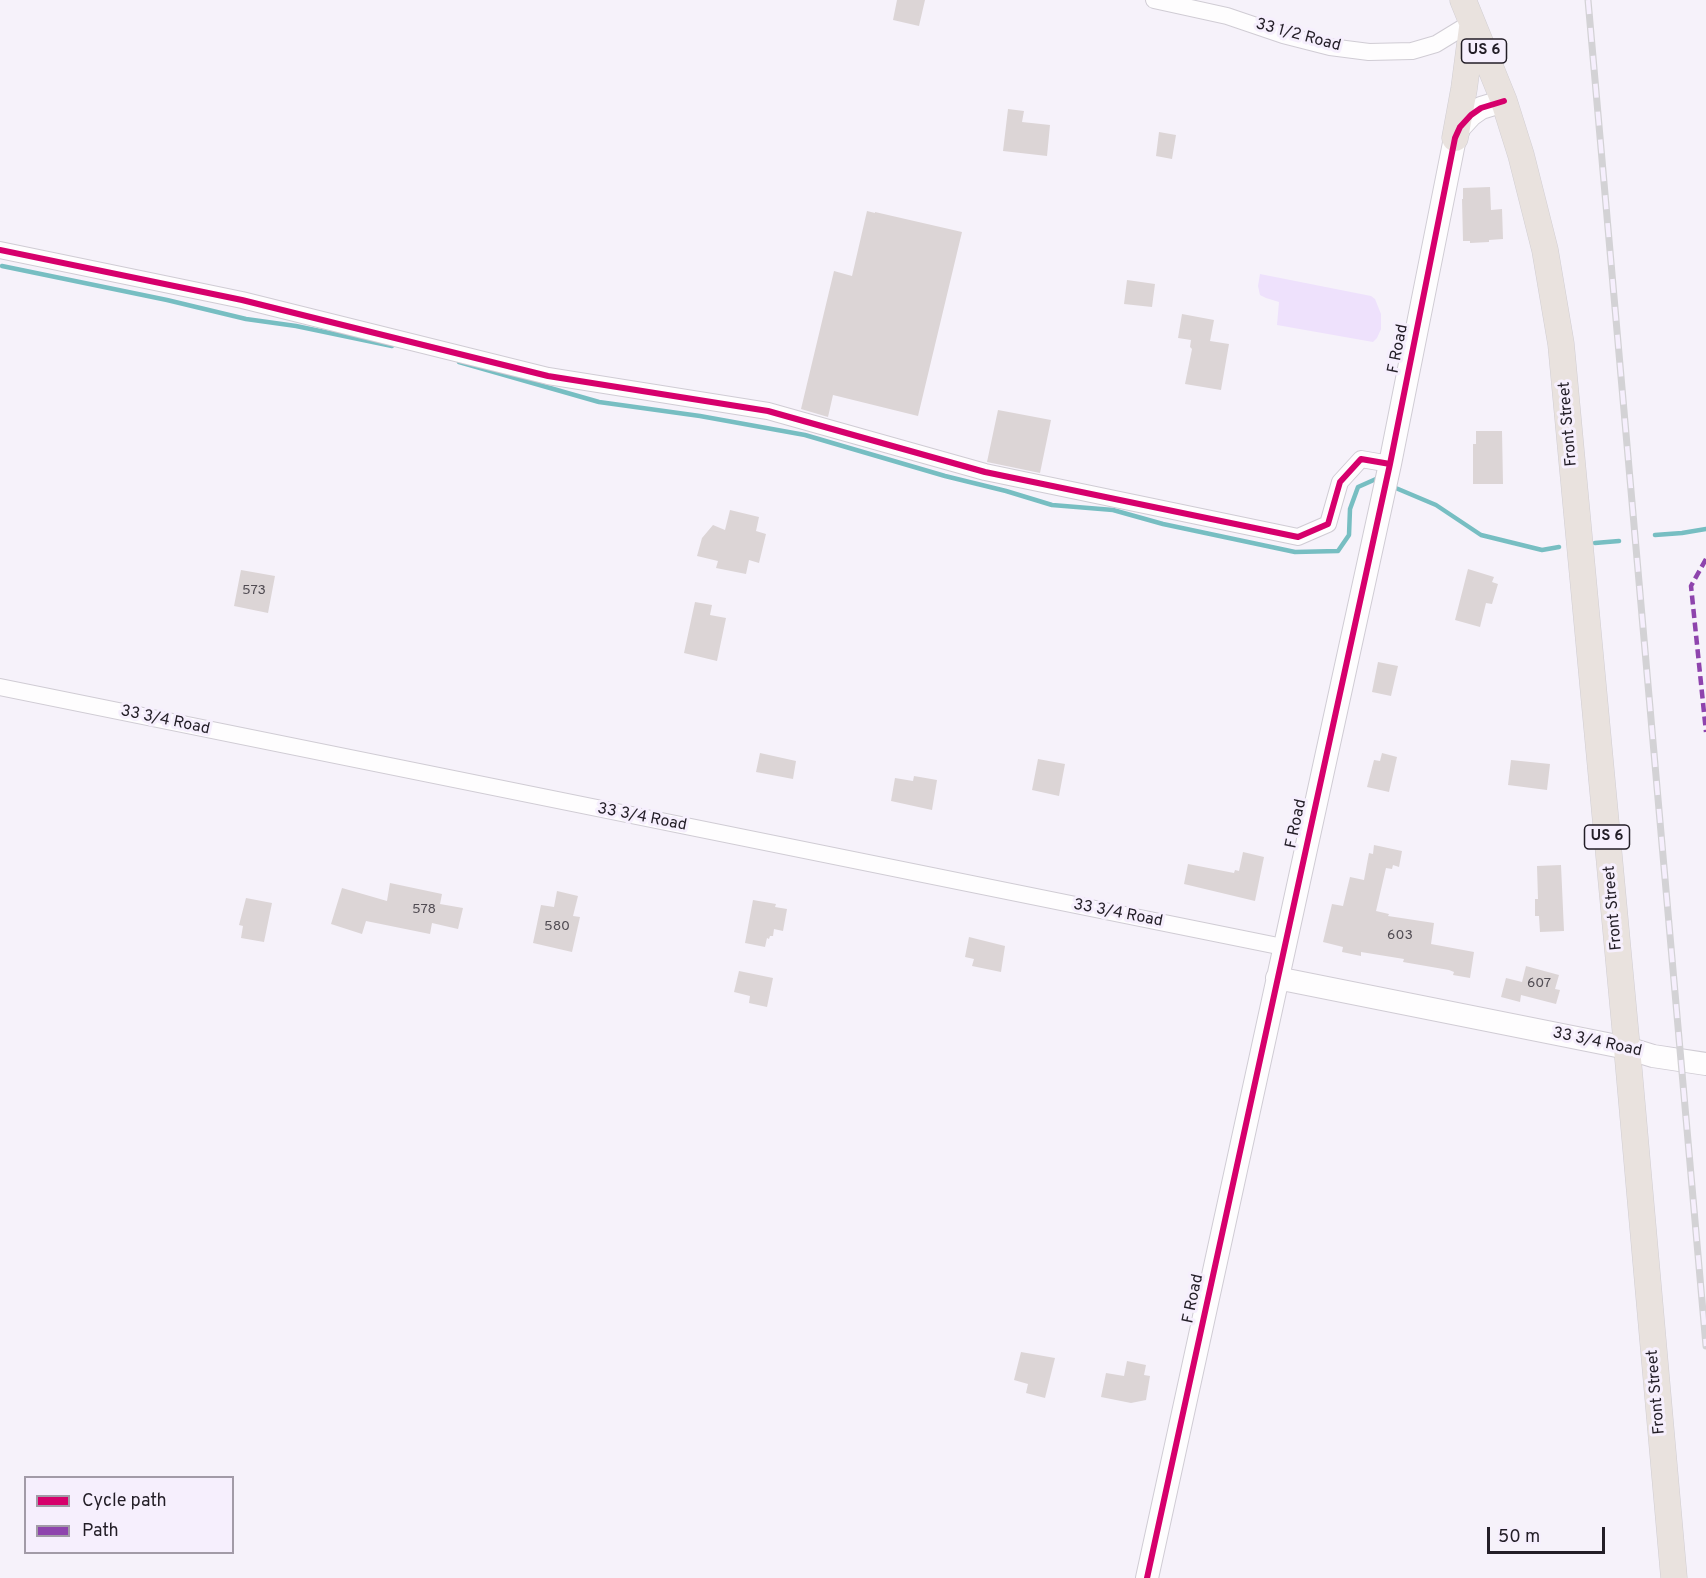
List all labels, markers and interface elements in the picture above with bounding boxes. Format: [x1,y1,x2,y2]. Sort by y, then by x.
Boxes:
street label: 33 1/2 Road [1253,15,1343,57]
road number: US 6 [1462,39,1506,63]
street label: F Road [1385,323,1413,375]
street label: Front Street [1556,381,1582,467]
house number: 573 [242,583,266,599]
street label: 33 3/4 Road [119,702,211,740]
street label: F Road [1282,798,1312,850]
street label: 33 3/4 Road [596,800,688,836]
road number: US 6 [1584,825,1630,849]
street label: Front Street [1601,865,1627,951]
street label: 33 3/4 Road [1072,896,1164,932]
house number: 578 [412,902,436,918]
house number: 580 [544,919,570,935]
house number: 603 [1387,928,1413,944]
house number: 607 [1527,976,1551,992]
street label: 33 3/4 Road [1551,1024,1643,1062]
street label: F Road [1179,1273,1209,1325]
street label: Front Street [1644,1349,1670,1435]
legend [24,1476,234,1554]
text: Cycle path [82,1490,167,1513]
scale bar [1490,1515,1608,1553]
text: Path [82,1520,119,1543]
text: 50 m [1498,1526,1540,1549]

